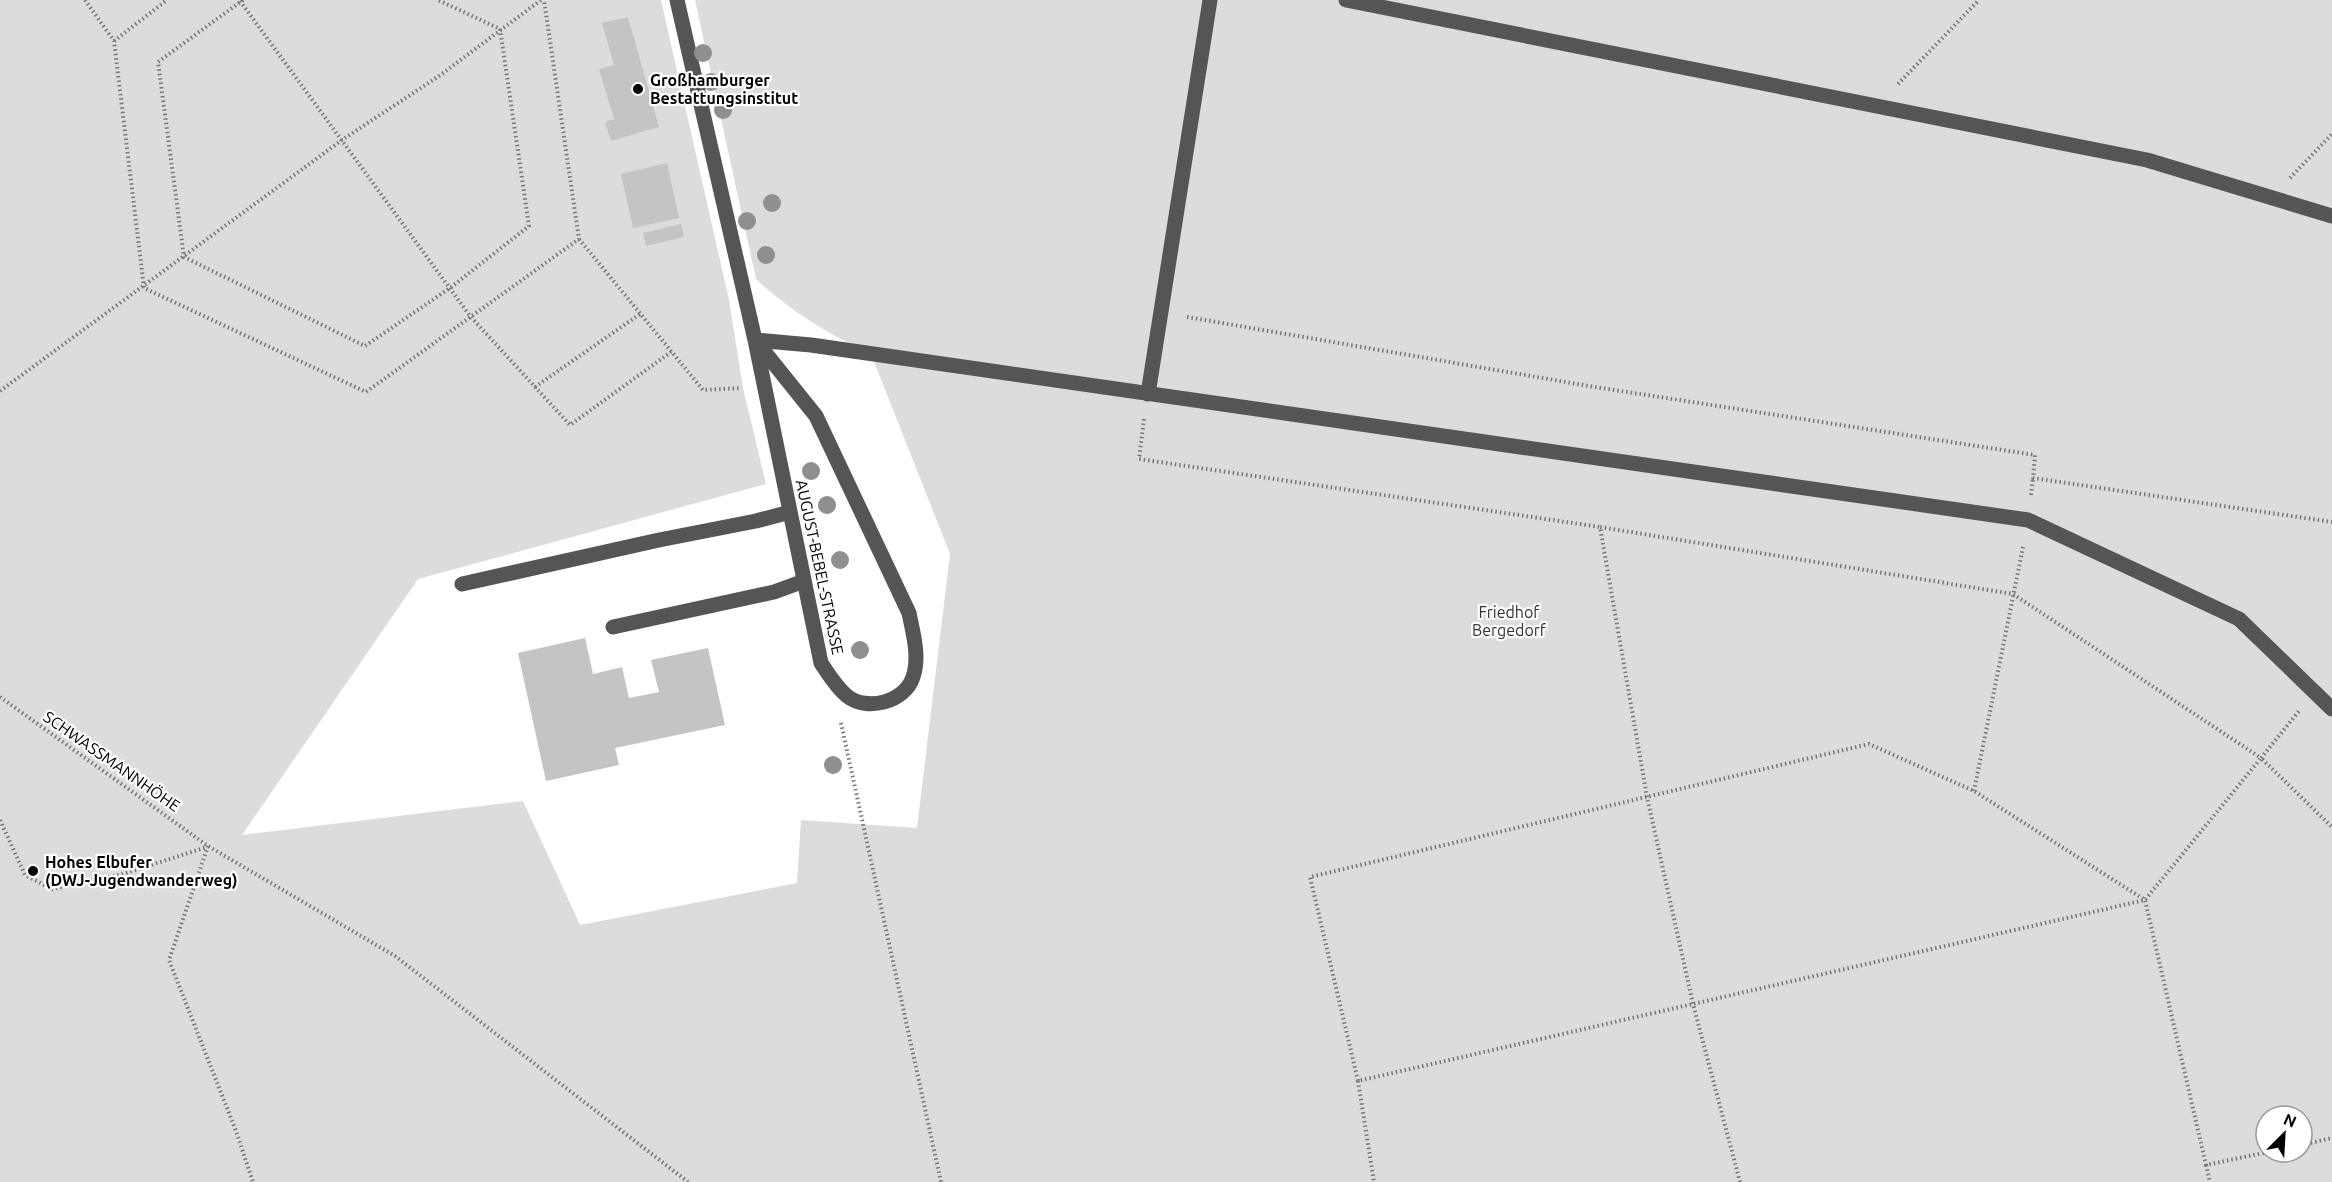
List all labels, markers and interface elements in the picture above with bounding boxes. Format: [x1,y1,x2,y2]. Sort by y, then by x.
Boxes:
place label: Großhamburger Bestattungsinstitut [650,71,798,107]
marker: Großhamburger Bestattungsinstitut [631,82,645,96]
street label: AUGUST-BEBEL-STRASSE [793,478,847,656]
park label: Friedhof Bergedorf [1472,603,1547,639]
street label: SCHWASSMANNHÖHE [40,707,184,815]
place label: Hohes Elbufer (DWJ-Jugendwanderweg) [45,853,238,890]
marker: Hohes Elbufer (DWJ-Jugendwanderweg) [26,864,40,878]
north arrow [2254,1104,2314,1164]
text: N [2281,1110,2299,1131]

